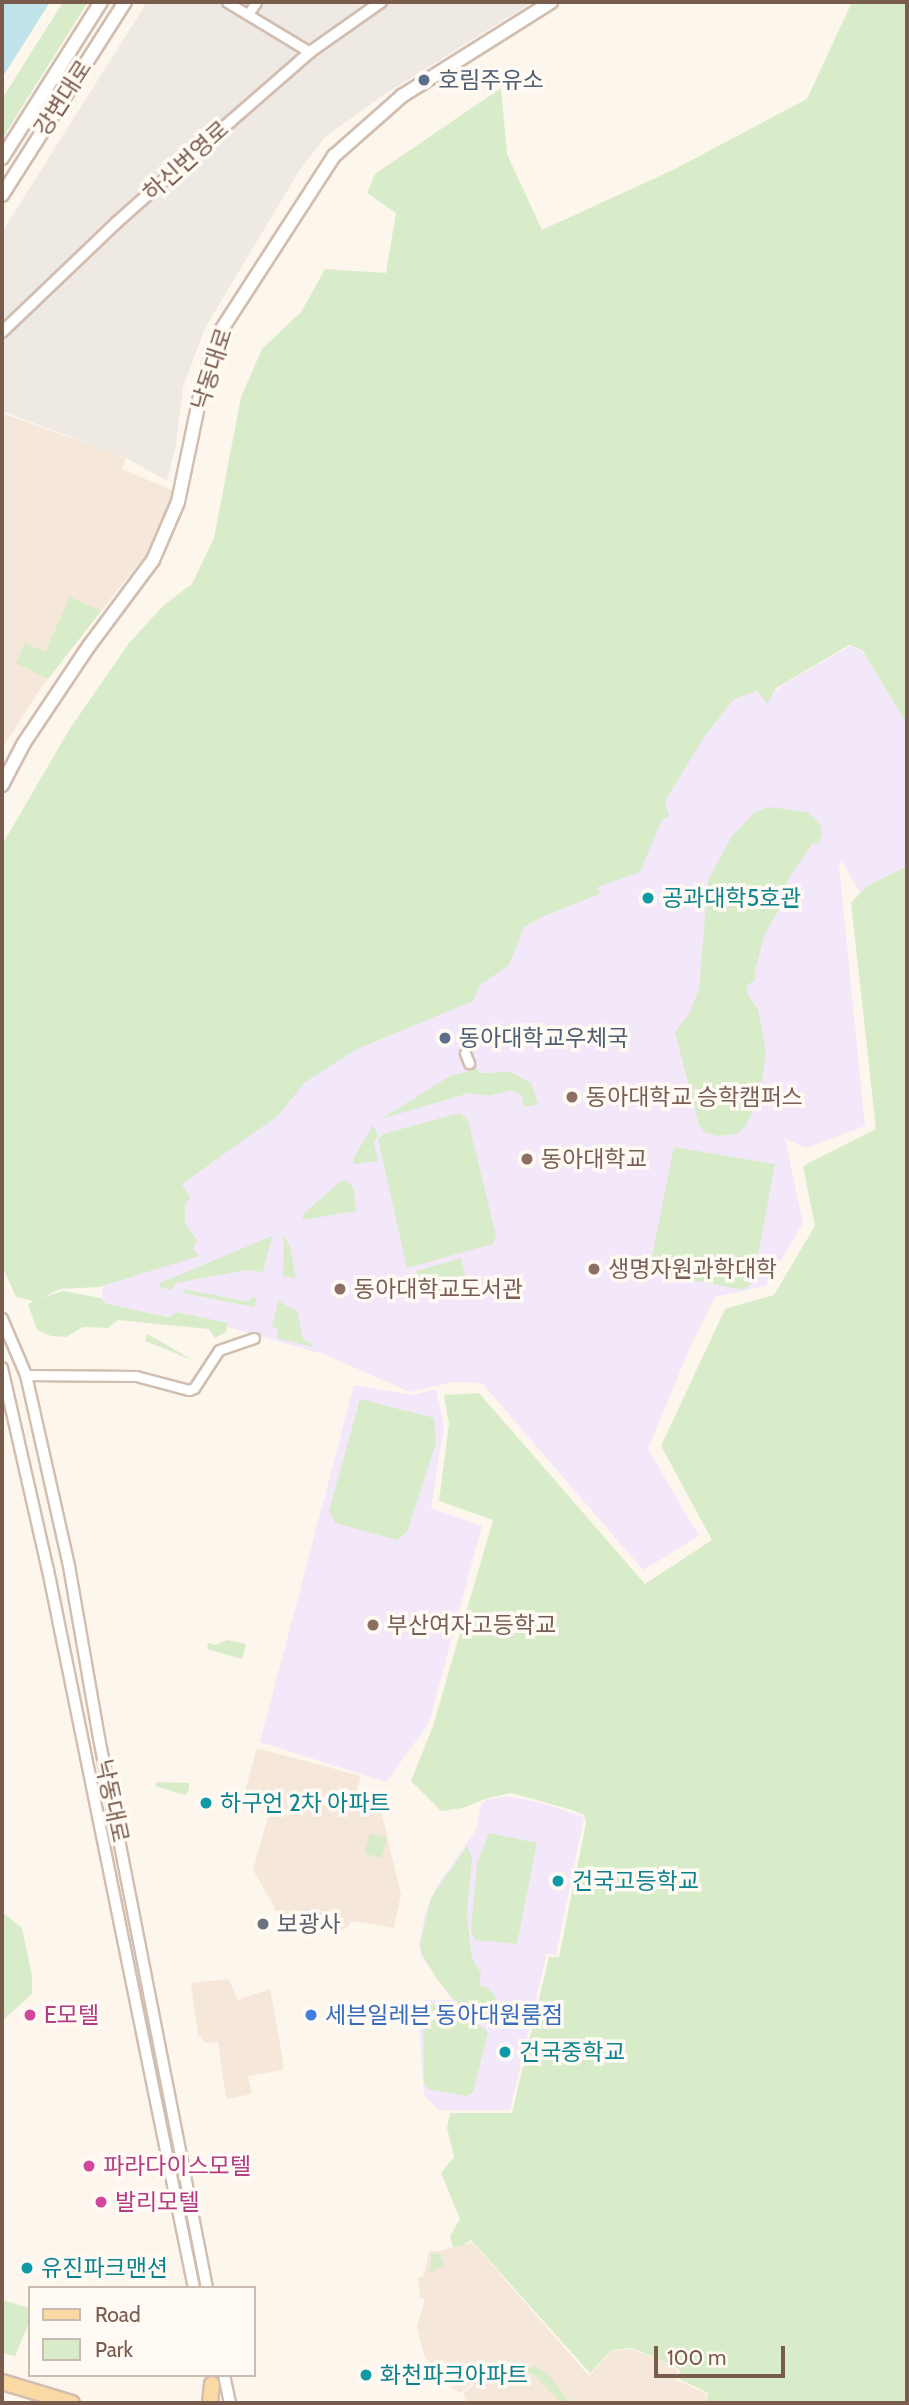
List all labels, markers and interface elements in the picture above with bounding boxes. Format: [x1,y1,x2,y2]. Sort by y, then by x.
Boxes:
street label: 강변대로 [28,55,98,141]
place label: 호림주유소 [438,66,544,94]
marker: 호림주유소 [416,72,432,88]
street label: 하신번영로 [137,115,235,207]
street label: 낙동대로 [186,324,238,414]
place label: 공과대학5호관 [662,884,801,912]
marker: 공과대학5호관 [640,890,656,906]
place label: 동아대학교우체국 [459,1024,628,1052]
marker: 동아대학교우체국 [437,1030,453,1046]
place label: 동아대학교 승학캠퍼스 [586,1083,803,1111]
marker: 동아대학교 승학캠퍼스 [564,1089,580,1105]
place label: 동아대학교 [541,1145,647,1173]
marker: 동아대학교 [519,1151,535,1167]
place label: 생명자원과학대학 [608,1255,777,1283]
marker: 생명자원과학대학 [586,1261,602,1277]
place label: 동아대학교도서관 [354,1275,523,1303]
marker: 동아대학교도서관 [332,1281,348,1297]
place label: 부산여자고등학교 [387,1611,556,1639]
marker: 부산여자고등학교 [365,1617,381,1633]
street label: 낙동대로 [90,1757,134,1845]
place label: 하구언 2차 아파트 [220,1789,391,1817]
marker: 하구언 2차 아파트 [198,1795,214,1811]
place label: 건국고등학교 [572,1867,699,1895]
marker: 건국고등학교 [550,1873,566,1889]
place label: 보광사 [277,1910,340,1938]
marker: 보광사 [255,1916,271,1932]
place label: E모텔 [44,2001,99,2029]
place label: 세븐일레븐 동아대원룸점 [325,2001,563,2029]
marker: E모텔 [22,2007,38,2023]
marker: 세븐일레븐 동아대원룸점 [303,2007,319,2023]
place label: 건국중학교 [519,2038,625,2066]
marker: 건국중학교 [497,2044,513,2060]
place label: 파라다이스모텔 [103,2152,251,2180]
marker: 파라다이스모텔 [81,2158,97,2174]
place label: 발리모텔 [115,2188,200,2216]
marker: 발리모텔 [93,2194,109,2210]
place label: 유진파크맨션 [41,2254,168,2282]
marker: 유진파크맨션 [19,2260,35,2276]
legend [28,2286,256,2377]
text: Road [95,2302,141,2327]
scale bar [657,2332,788,2376]
text: Park [95,2337,133,2362]
text: 100 m [667,2345,726,2370]
place label: 화천파크아파트 [380,2361,528,2389]
marker: 화천파크아파트 [358,2367,374,2383]

